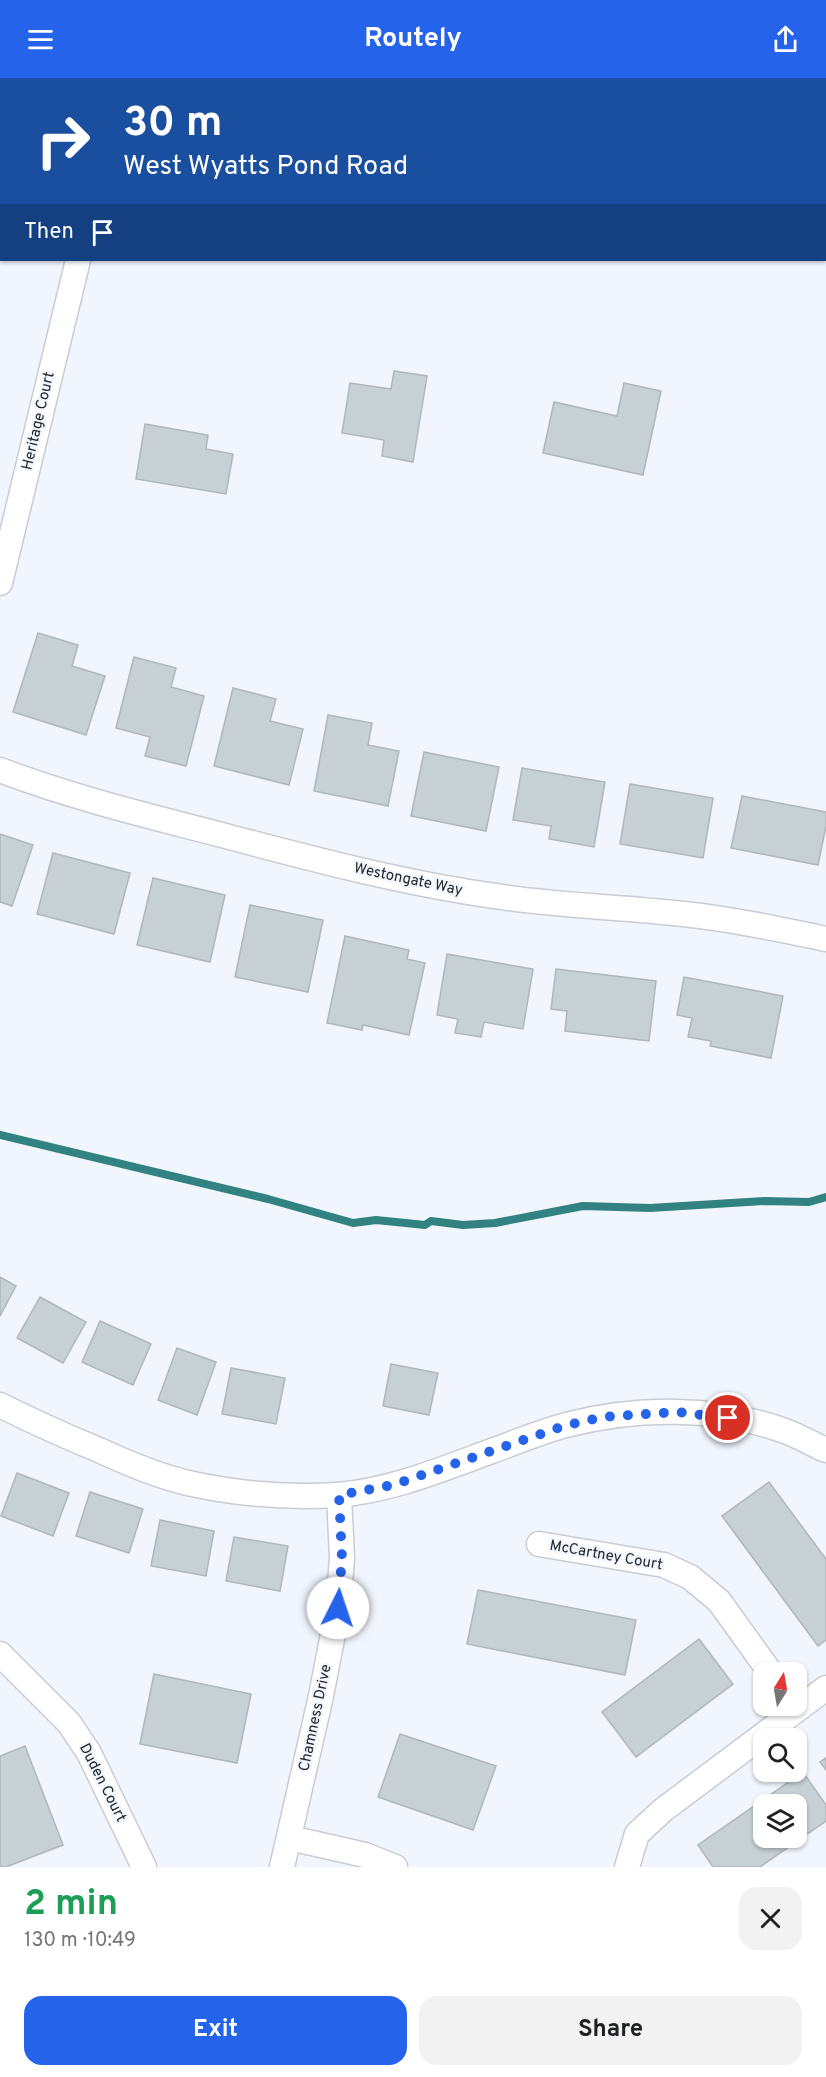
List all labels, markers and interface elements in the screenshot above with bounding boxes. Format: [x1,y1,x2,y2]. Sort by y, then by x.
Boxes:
text: Routely [364,22,462,56]
icon: menu [24,23,57,56]
icon: share [769,23,802,56]
text: 30 m [123,98,222,151]
icon: right [24,102,102,180]
text: West Wyatts Pond Road [123,150,408,184]
icon: arrive [86,216,119,249]
text: Then [24,219,74,246]
street label: Heritage Court [18,370,60,472]
street label: Westongate Way [352,859,464,901]
pin [702,1392,753,1443]
icon: arrive [711,1401,744,1434]
street label: McCartney Court [548,1537,664,1575]
position arrow [306,1576,370,1640]
north arrow [753,1662,807,1716]
map controls [753,1662,807,1848]
street label: Chamness Drive [295,1663,337,1773]
button: search [753,1728,807,1782]
street label: Duden Court [74,1741,130,1825]
button: layers [753,1794,807,1848]
text: 2 min [24,1882,118,1928]
button: close [739,1887,802,1950]
text: 130 m · 10:49 [24,1928,136,1954]
button: Exit [24,1996,407,2065]
button: Share [419,1996,802,2065]

